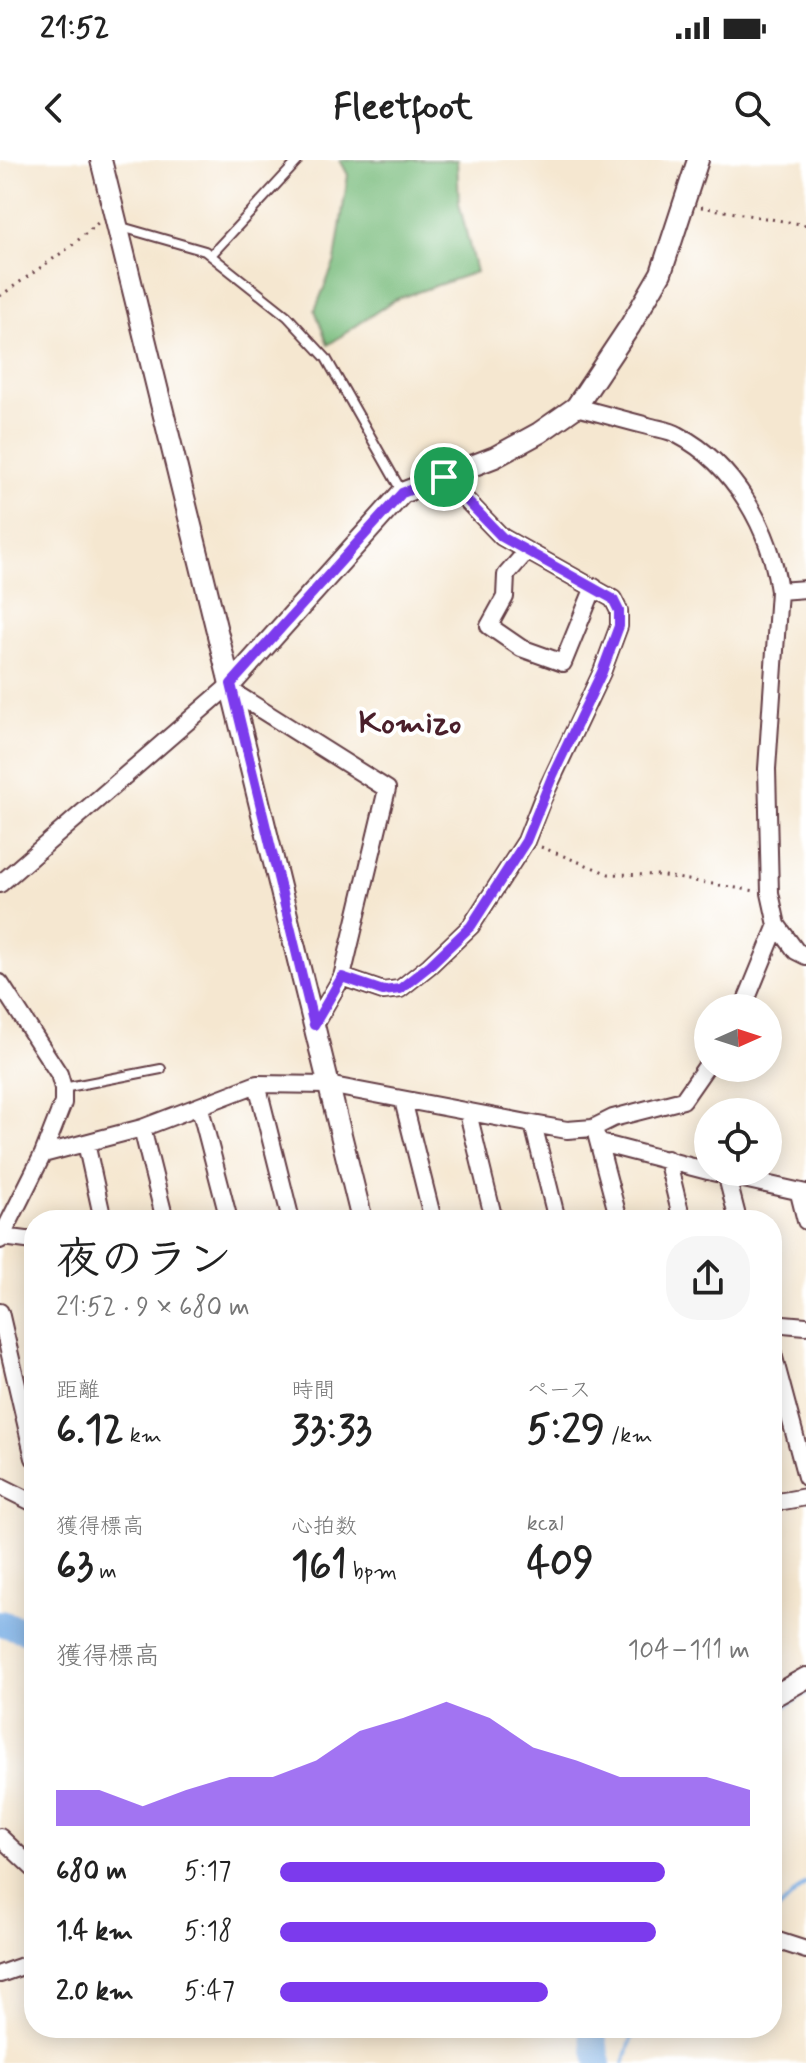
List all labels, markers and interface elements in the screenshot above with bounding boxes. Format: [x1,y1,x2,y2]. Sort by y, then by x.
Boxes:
text: 21:52 [40,9,109,48]
text: Fleetfoot [333,85,473,132]
icon: back [32,86,76,130]
icon: search [730,86,774,130]
pin [410,443,478,511]
icon: arrive [422,455,466,499]
district label: Komizo [359,703,461,745]
north arrow [694,994,782,1082]
map controls [694,994,782,1186]
button: locate [694,1098,782,1186]
text: 夜のラン [56,1232,232,1290]
button: share [666,1236,750,1320]
text: 21:52 · 9 × 680 m [56,1291,250,1325]
text: 距離 [56,1377,100,1405]
text: 時間 [291,1377,335,1405]
text: ペース [527,1377,591,1405]
text: 6.12 [56,1405,124,1457]
text: 33:33 [291,1405,372,1457]
text: 5:29 [527,1405,605,1457]
text: km [124,1422,162,1450]
text: /km [605,1422,652,1450]
text: kcal [527,1510,564,1538]
text: 獲得標高 [56,1513,144,1541]
text: 心拍数 [291,1513,357,1541]
text: 409 [527,1538,594,1590]
text: 63 [56,1541,93,1593]
text: 161 [291,1541,347,1593]
text: m [93,1558,117,1586]
text: bpm [347,1558,397,1586]
text: 104–111 m [628,1634,750,1668]
text: 獲得標高 [56,1640,160,1674]
text: 680 m [56,1855,127,1889]
text: 5:17 [184,1855,231,1889]
text: 1.4 km [56,1915,133,1949]
text: 5:18 [184,1915,232,1949]
text: 2.0 km [56,1975,134,2009]
text: 5:47 [184,1975,235,2009]

